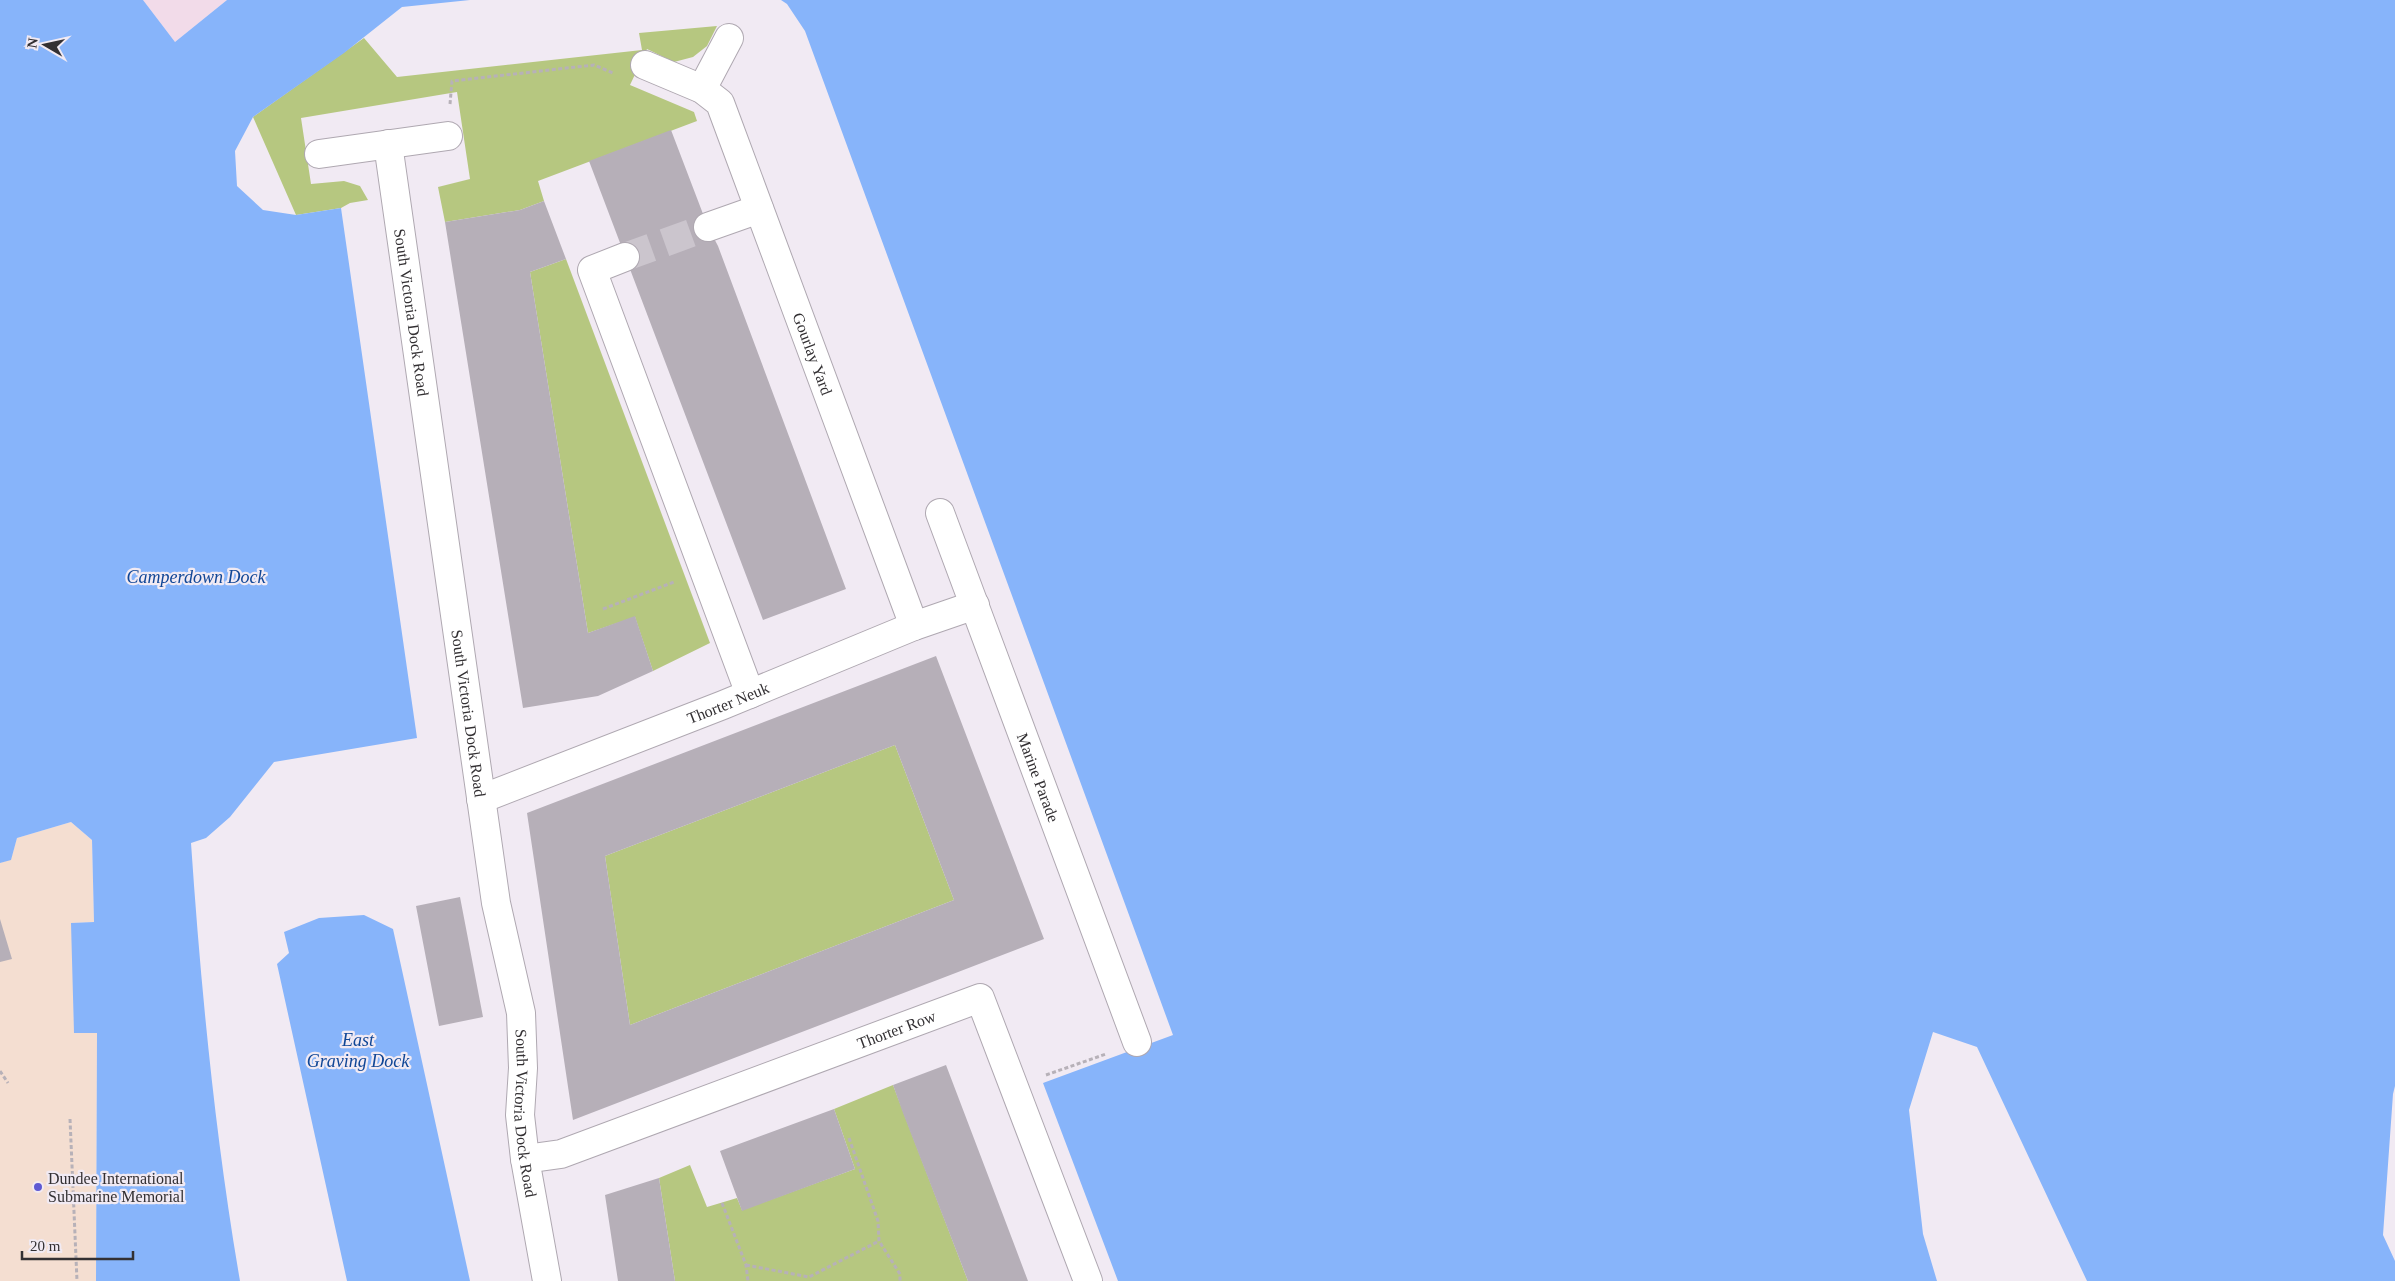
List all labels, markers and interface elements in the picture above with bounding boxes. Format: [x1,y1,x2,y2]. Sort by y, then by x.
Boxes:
north arrow [20,20,70,70]
text: N [24,37,41,49]
street label: South Victoria Dock Road [392,227,432,397]
street label: Gourlay Yard [790,310,836,397]
water label: Camperdown Dock [127,567,266,587]
street label: South Victoria Dock Road [449,628,489,798]
street label: Thorter Neuk [685,679,771,727]
street label: Marine Parade [1014,730,1063,824]
street label: Thorter Row [855,1007,938,1052]
street label: South Victoria Dock Road [511,1029,540,1199]
water label: East Graving Dock [307,1030,410,1071]
place label: Dundee International Submarine Memorial [48,1170,185,1205]
marker: Dundee International Submarine Memorial [32,1181,44,1193]
scale bar [22,1228,134,1260]
text: 20 m [30,1238,61,1254]

